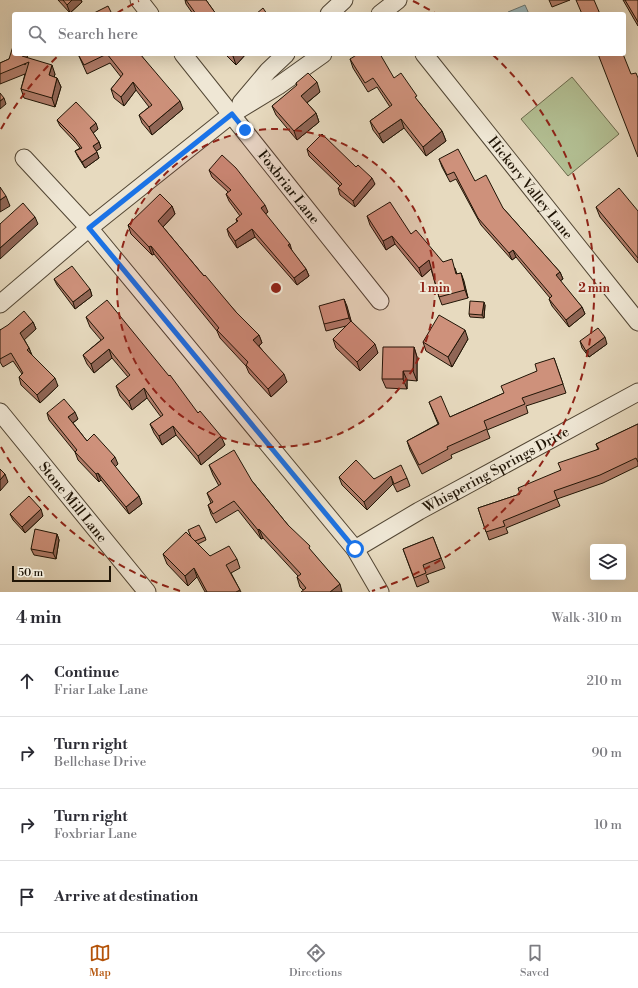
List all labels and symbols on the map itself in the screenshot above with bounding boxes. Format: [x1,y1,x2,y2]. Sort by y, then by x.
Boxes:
route end [236,121,254,139]
street label: Hickory Valley Lane [483,133,577,243]
street label: Foxbriar Lane [253,147,323,228]
centre of rings [269,281,283,295]
text: 1 min [420,281,451,296]
text: 2 min [578,281,610,296]
street label: Whispering Springs Drive [419,423,573,518]
street label: Stone Mill Lane [34,458,111,547]
route start [346,540,364,558]
scale bar [12,564,111,583]

